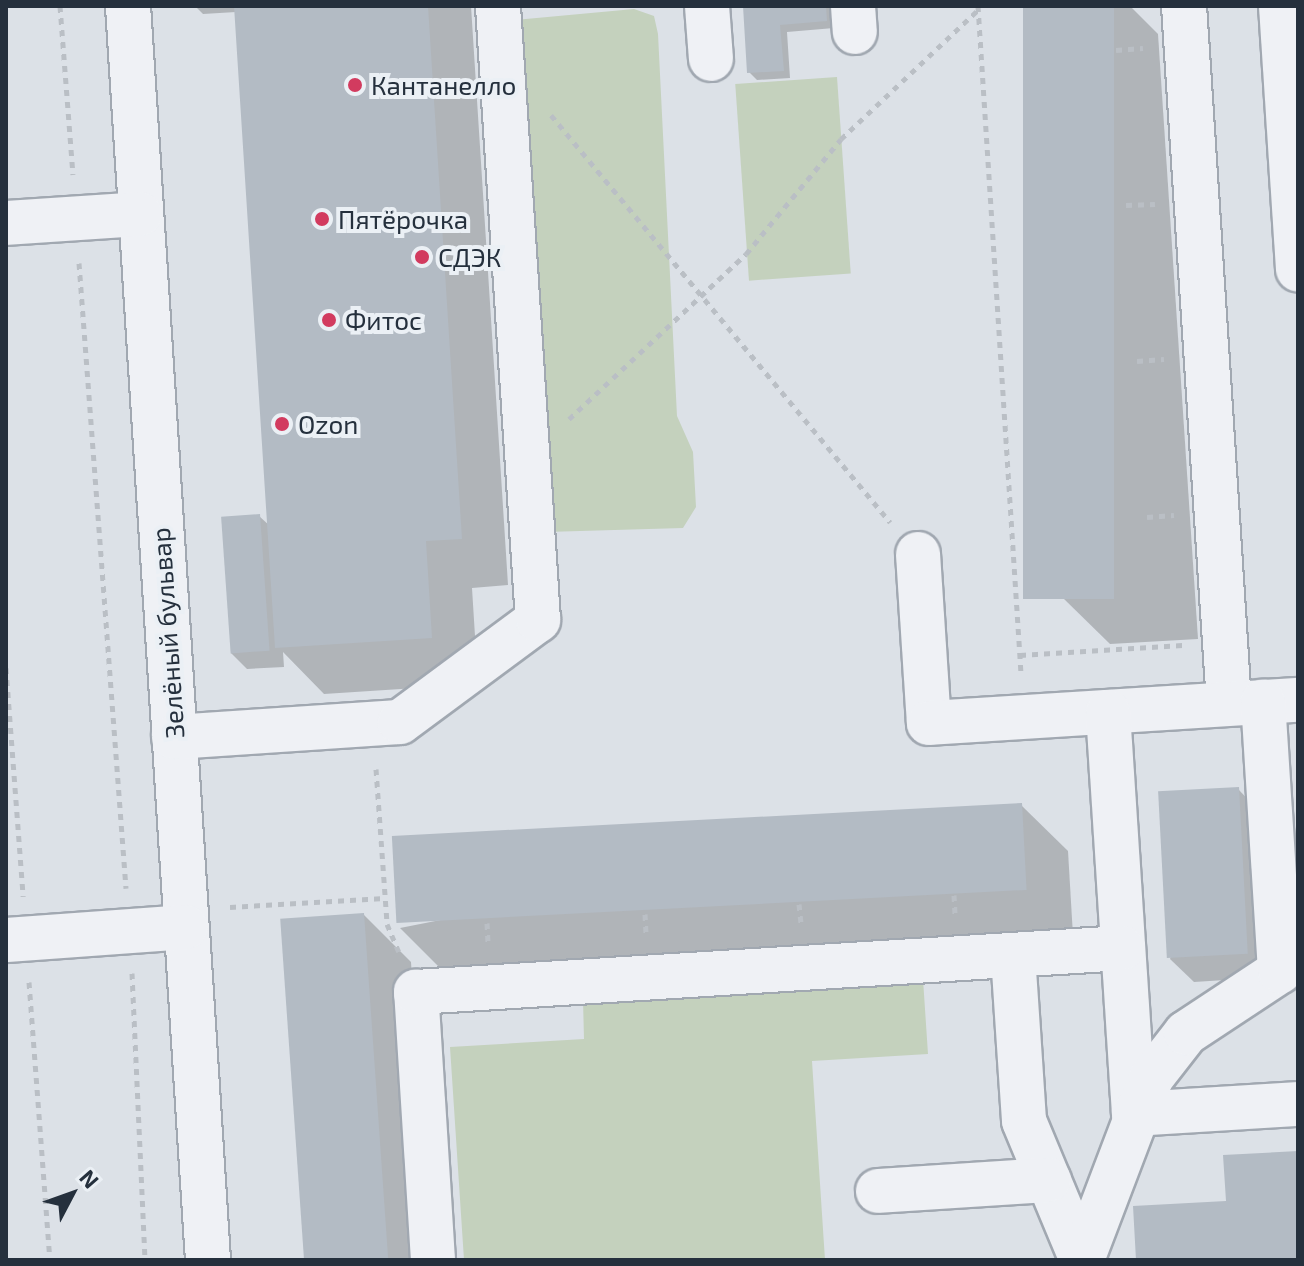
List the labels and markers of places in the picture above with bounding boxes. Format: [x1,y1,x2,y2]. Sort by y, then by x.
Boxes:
place label: Кантанелло [371,69,516,101]
marker: Кантанелло [346,76,364,94]
place label: Пятёрочка [338,203,468,235]
marker: Пятёрочка [313,210,331,228]
place label: СДЭК [438,241,501,273]
marker: СДЭК [413,248,431,266]
place label: Фитос [345,304,422,336]
marker: Фитос [320,311,338,329]
place label: Ozon [298,408,358,440]
marker: Ozon [273,415,291,433]

